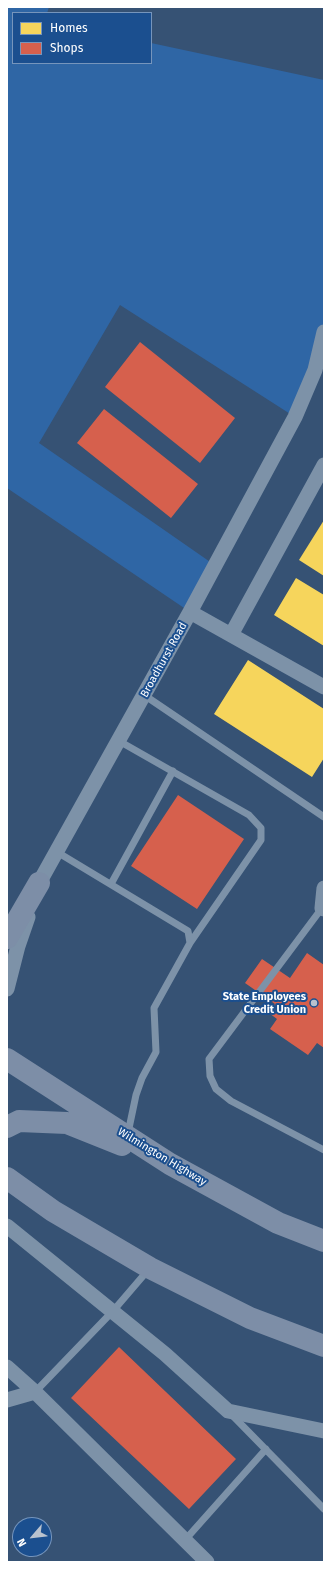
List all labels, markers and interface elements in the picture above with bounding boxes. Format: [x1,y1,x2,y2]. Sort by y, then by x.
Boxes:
legend [12,12,152,64]
text: Homes [50,21,88,35]
text: Shops [50,41,83,55]
street label: Broadhurst Road [138,620,190,700]
place label: State Employees Credit Union [223,990,306,1016]
marker: State Employees Credit Union [309,998,319,1008]
street label: Wilmington Highway [115,1125,209,1189]
north arrow [12,1517,52,1557]
text: N [14,1536,29,1549]

